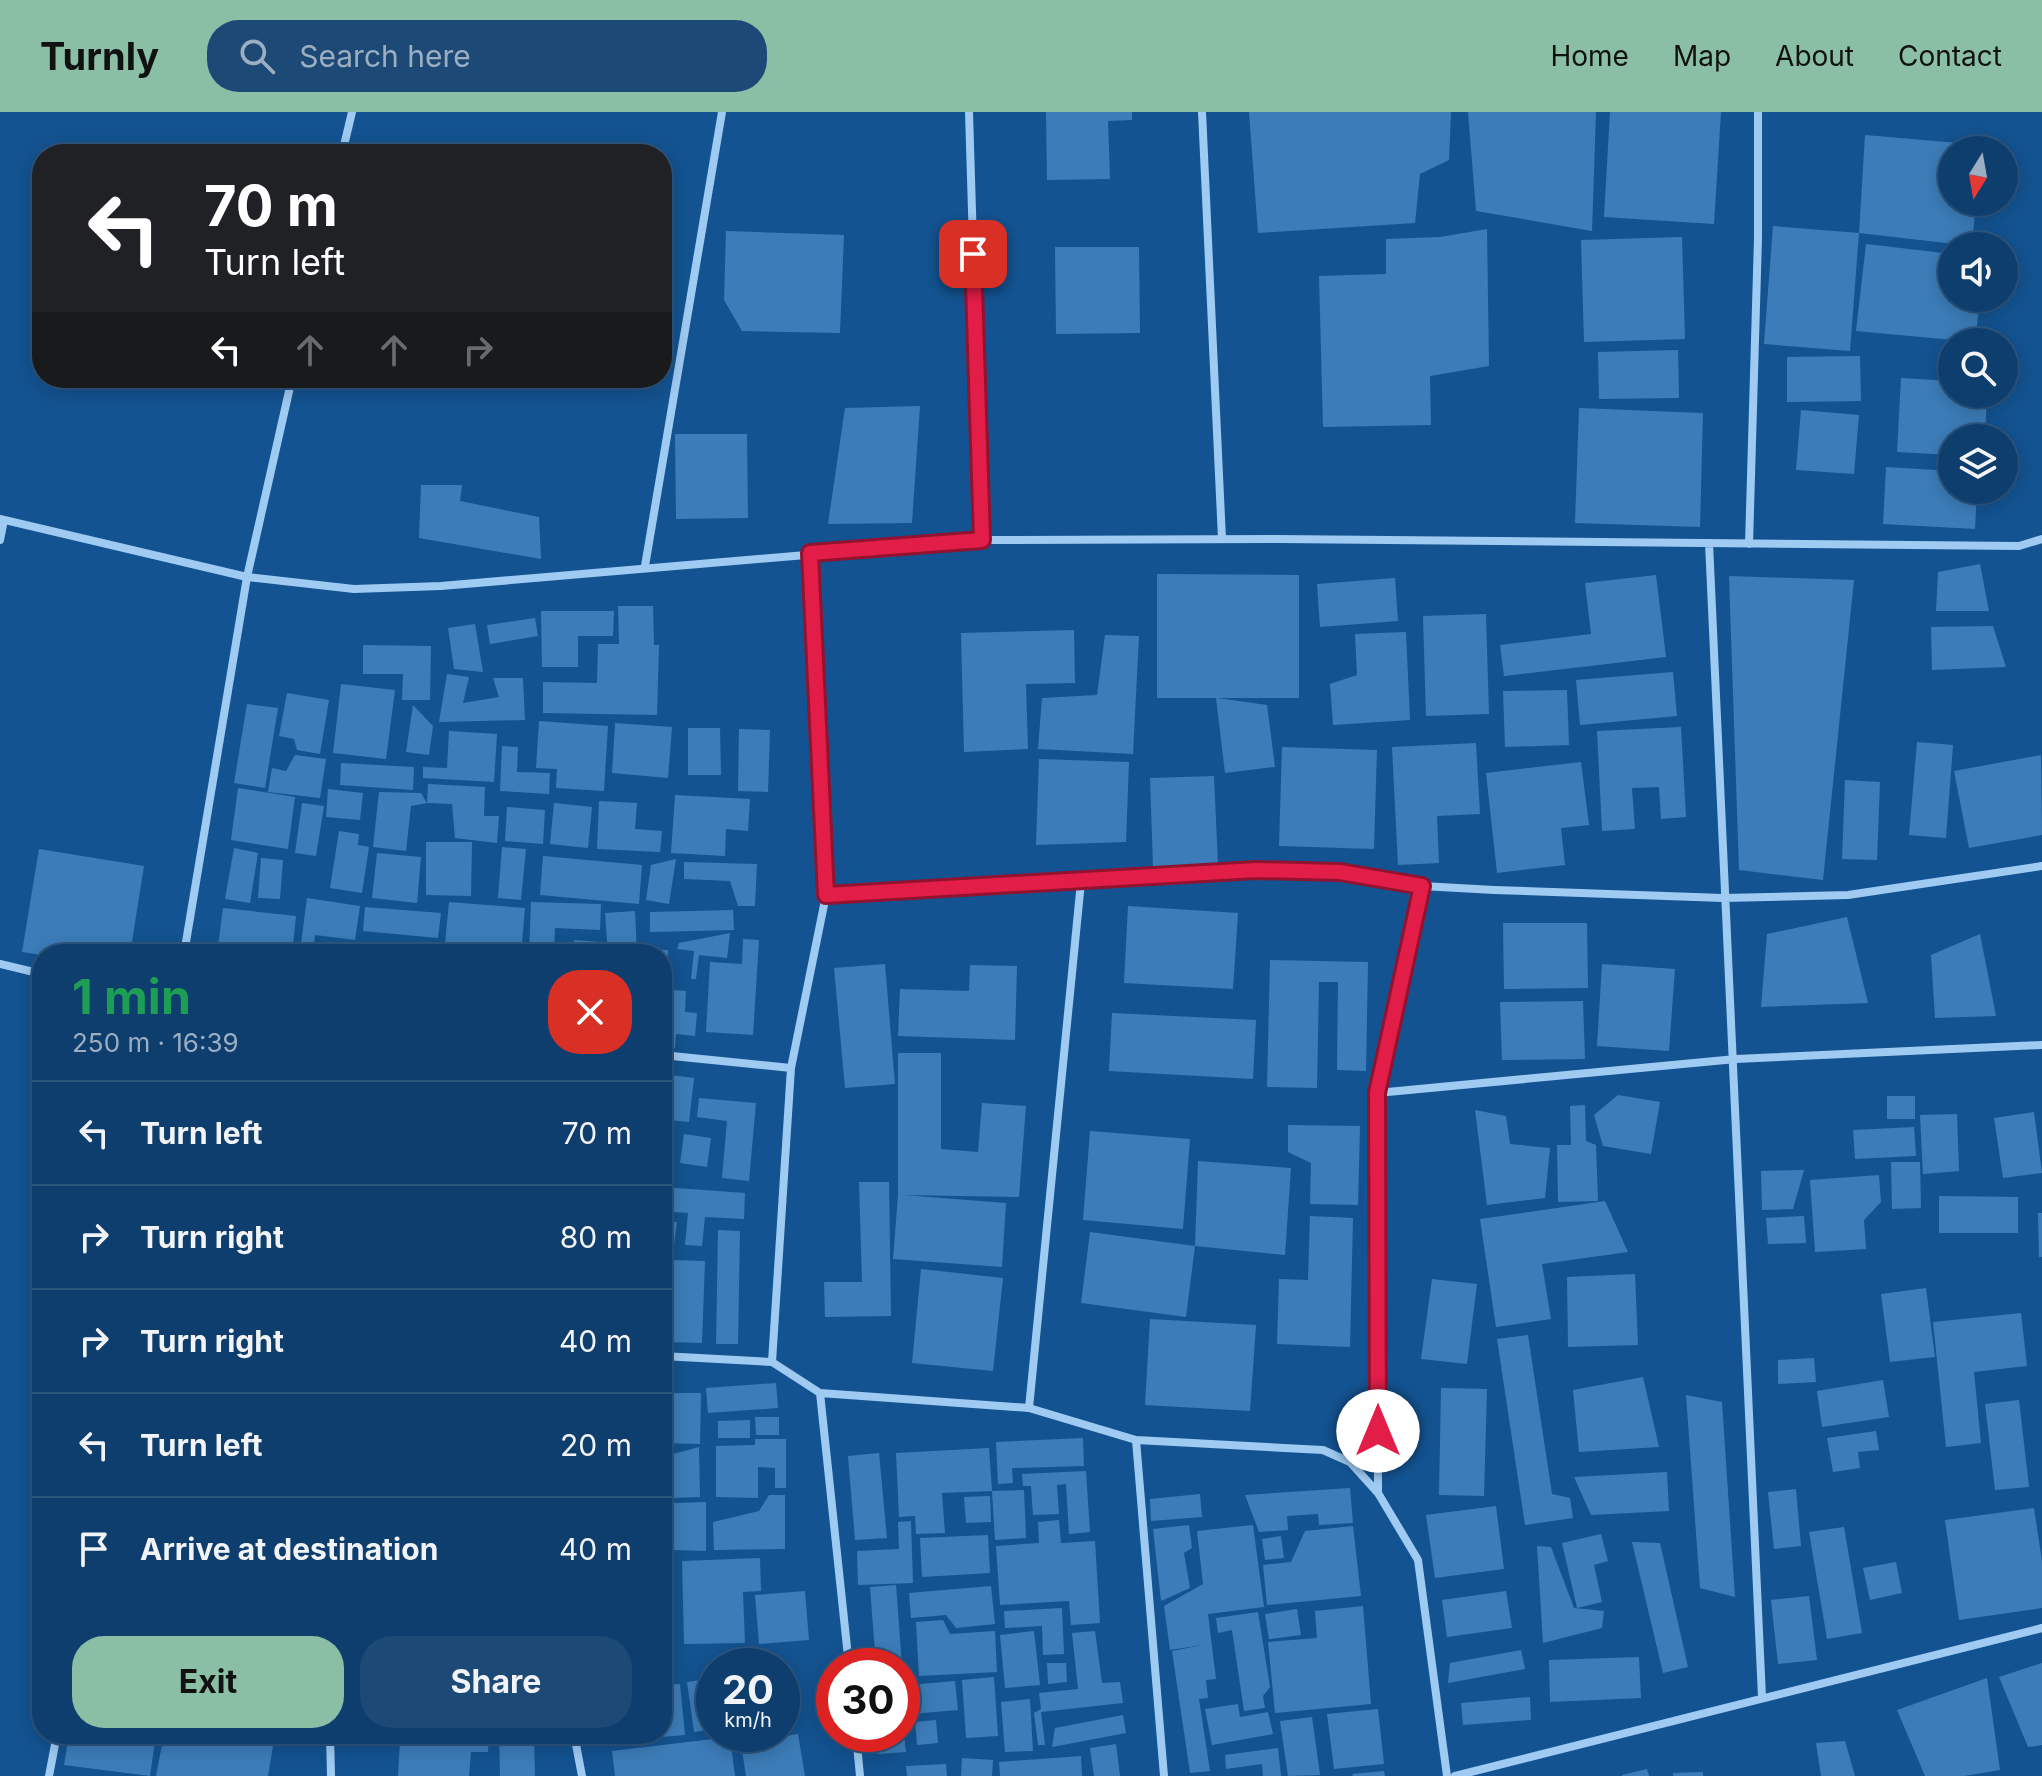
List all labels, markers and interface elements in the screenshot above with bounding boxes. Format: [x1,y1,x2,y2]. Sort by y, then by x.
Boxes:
search box [207,20,767,92]
text: Turnly [40,33,159,79]
icon: search [235,34,279,78]
text: Search here [299,38,471,74]
text: Home [1550,39,1629,73]
text: Map [1673,39,1731,73]
text: About [1775,39,1854,73]
text: Contact [1898,39,2002,73]
north arrow [1938,136,2018,216]
map controls [1938,136,2018,504]
text: 70 m [204,172,338,240]
icon: left [72,176,176,280]
pin [939,220,1007,288]
icon: arrive [951,232,995,276]
button: sound [1938,232,2018,312]
text: Turn left [204,240,345,284]
icon: left [204,328,248,372]
icon: ahead [288,328,332,372]
icon: ahead [372,328,416,372]
icon: right [456,328,500,372]
button: search [1938,328,2018,408]
button: layers [1938,424,2018,504]
text: 1 min [72,967,191,1026]
button: close [548,970,632,1054]
text: 250 m · 16:39 [72,1027,239,1058]
icon: left [72,1111,116,1155]
text: Turn left [140,1115,262,1151]
text: 70 m [562,1115,632,1151]
icon: right [72,1215,116,1259]
text: Turn right [140,1219,284,1255]
text: 80 m [560,1219,632,1255]
icon: right [72,1319,116,1363]
text: Turn right [140,1323,284,1359]
text: 40 m [559,1323,632,1359]
position arrow [1336,1389,1420,1473]
icon: left [72,1423,116,1467]
text: Turn left [140,1427,262,1463]
text: 20 m [560,1427,632,1463]
icon: arrive [72,1527,116,1571]
text: Arrive at destination [140,1531,438,1567]
text: 40 m [559,1531,632,1567]
button: Exit [72,1636,344,1728]
button: Share [360,1636,632,1728]
speed limit sign: 30 [816,1648,920,1752]
text: 20 [722,1665,774,1714]
text: km/h [724,1708,772,1732]

